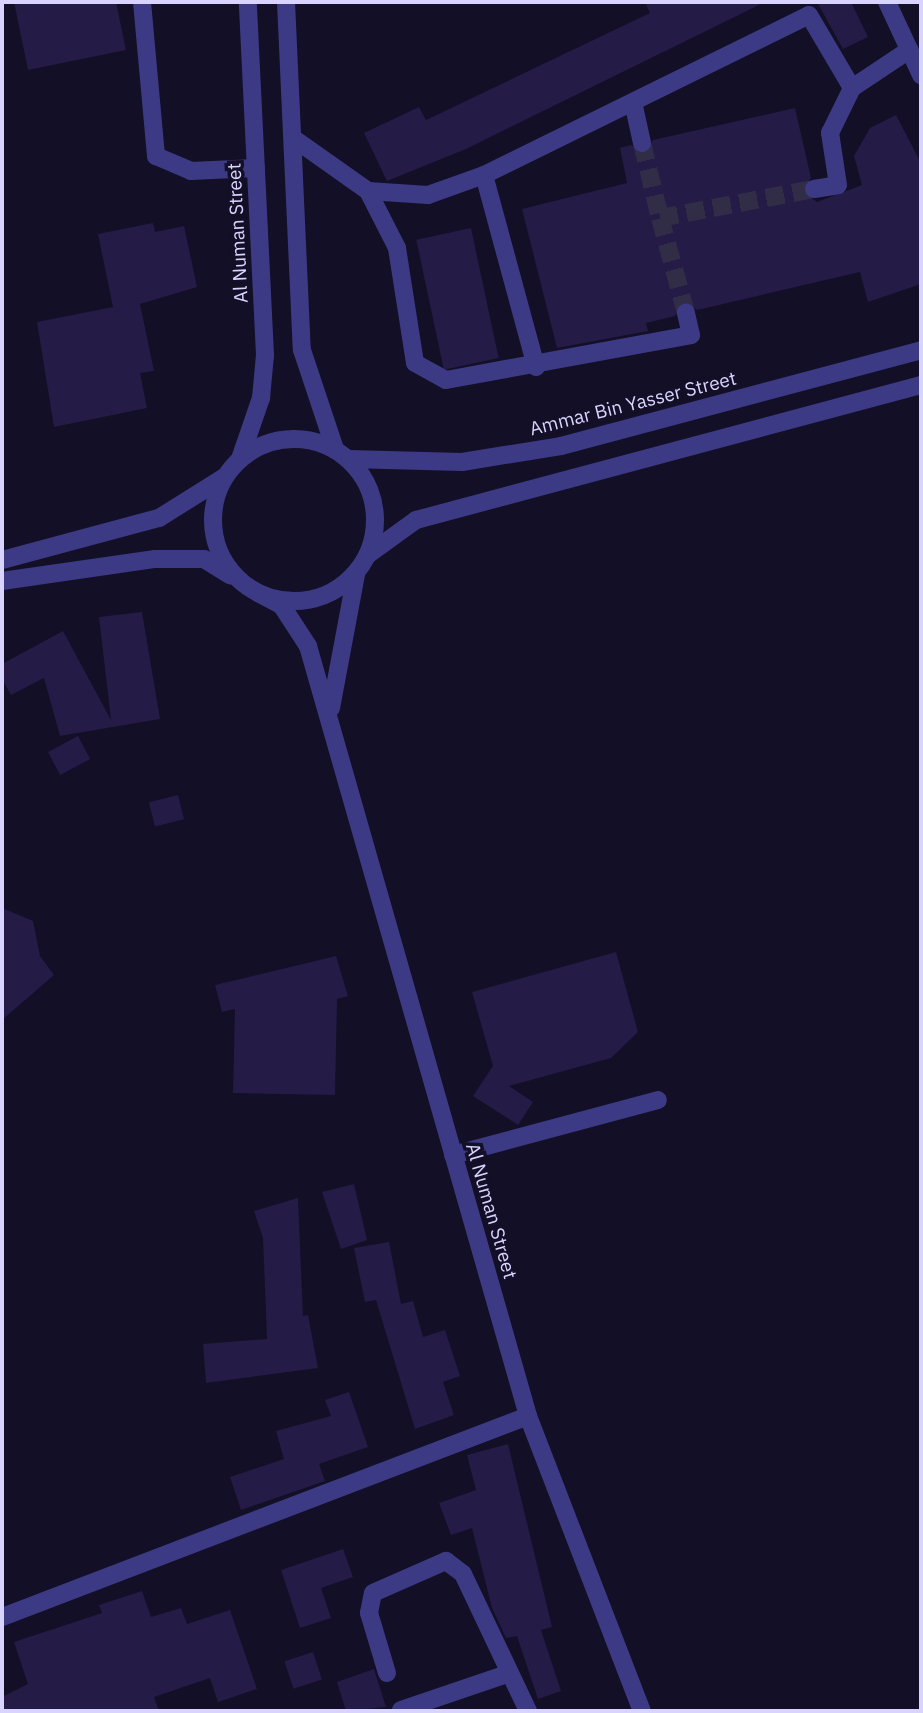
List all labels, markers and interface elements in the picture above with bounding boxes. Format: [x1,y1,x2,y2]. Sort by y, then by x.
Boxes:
street label: Al Numan Street [223,162,253,304]
street label: Ammar Bin Yasser Street [527,367,739,441]
street label: Al Numan Street [461,1140,521,1282]

